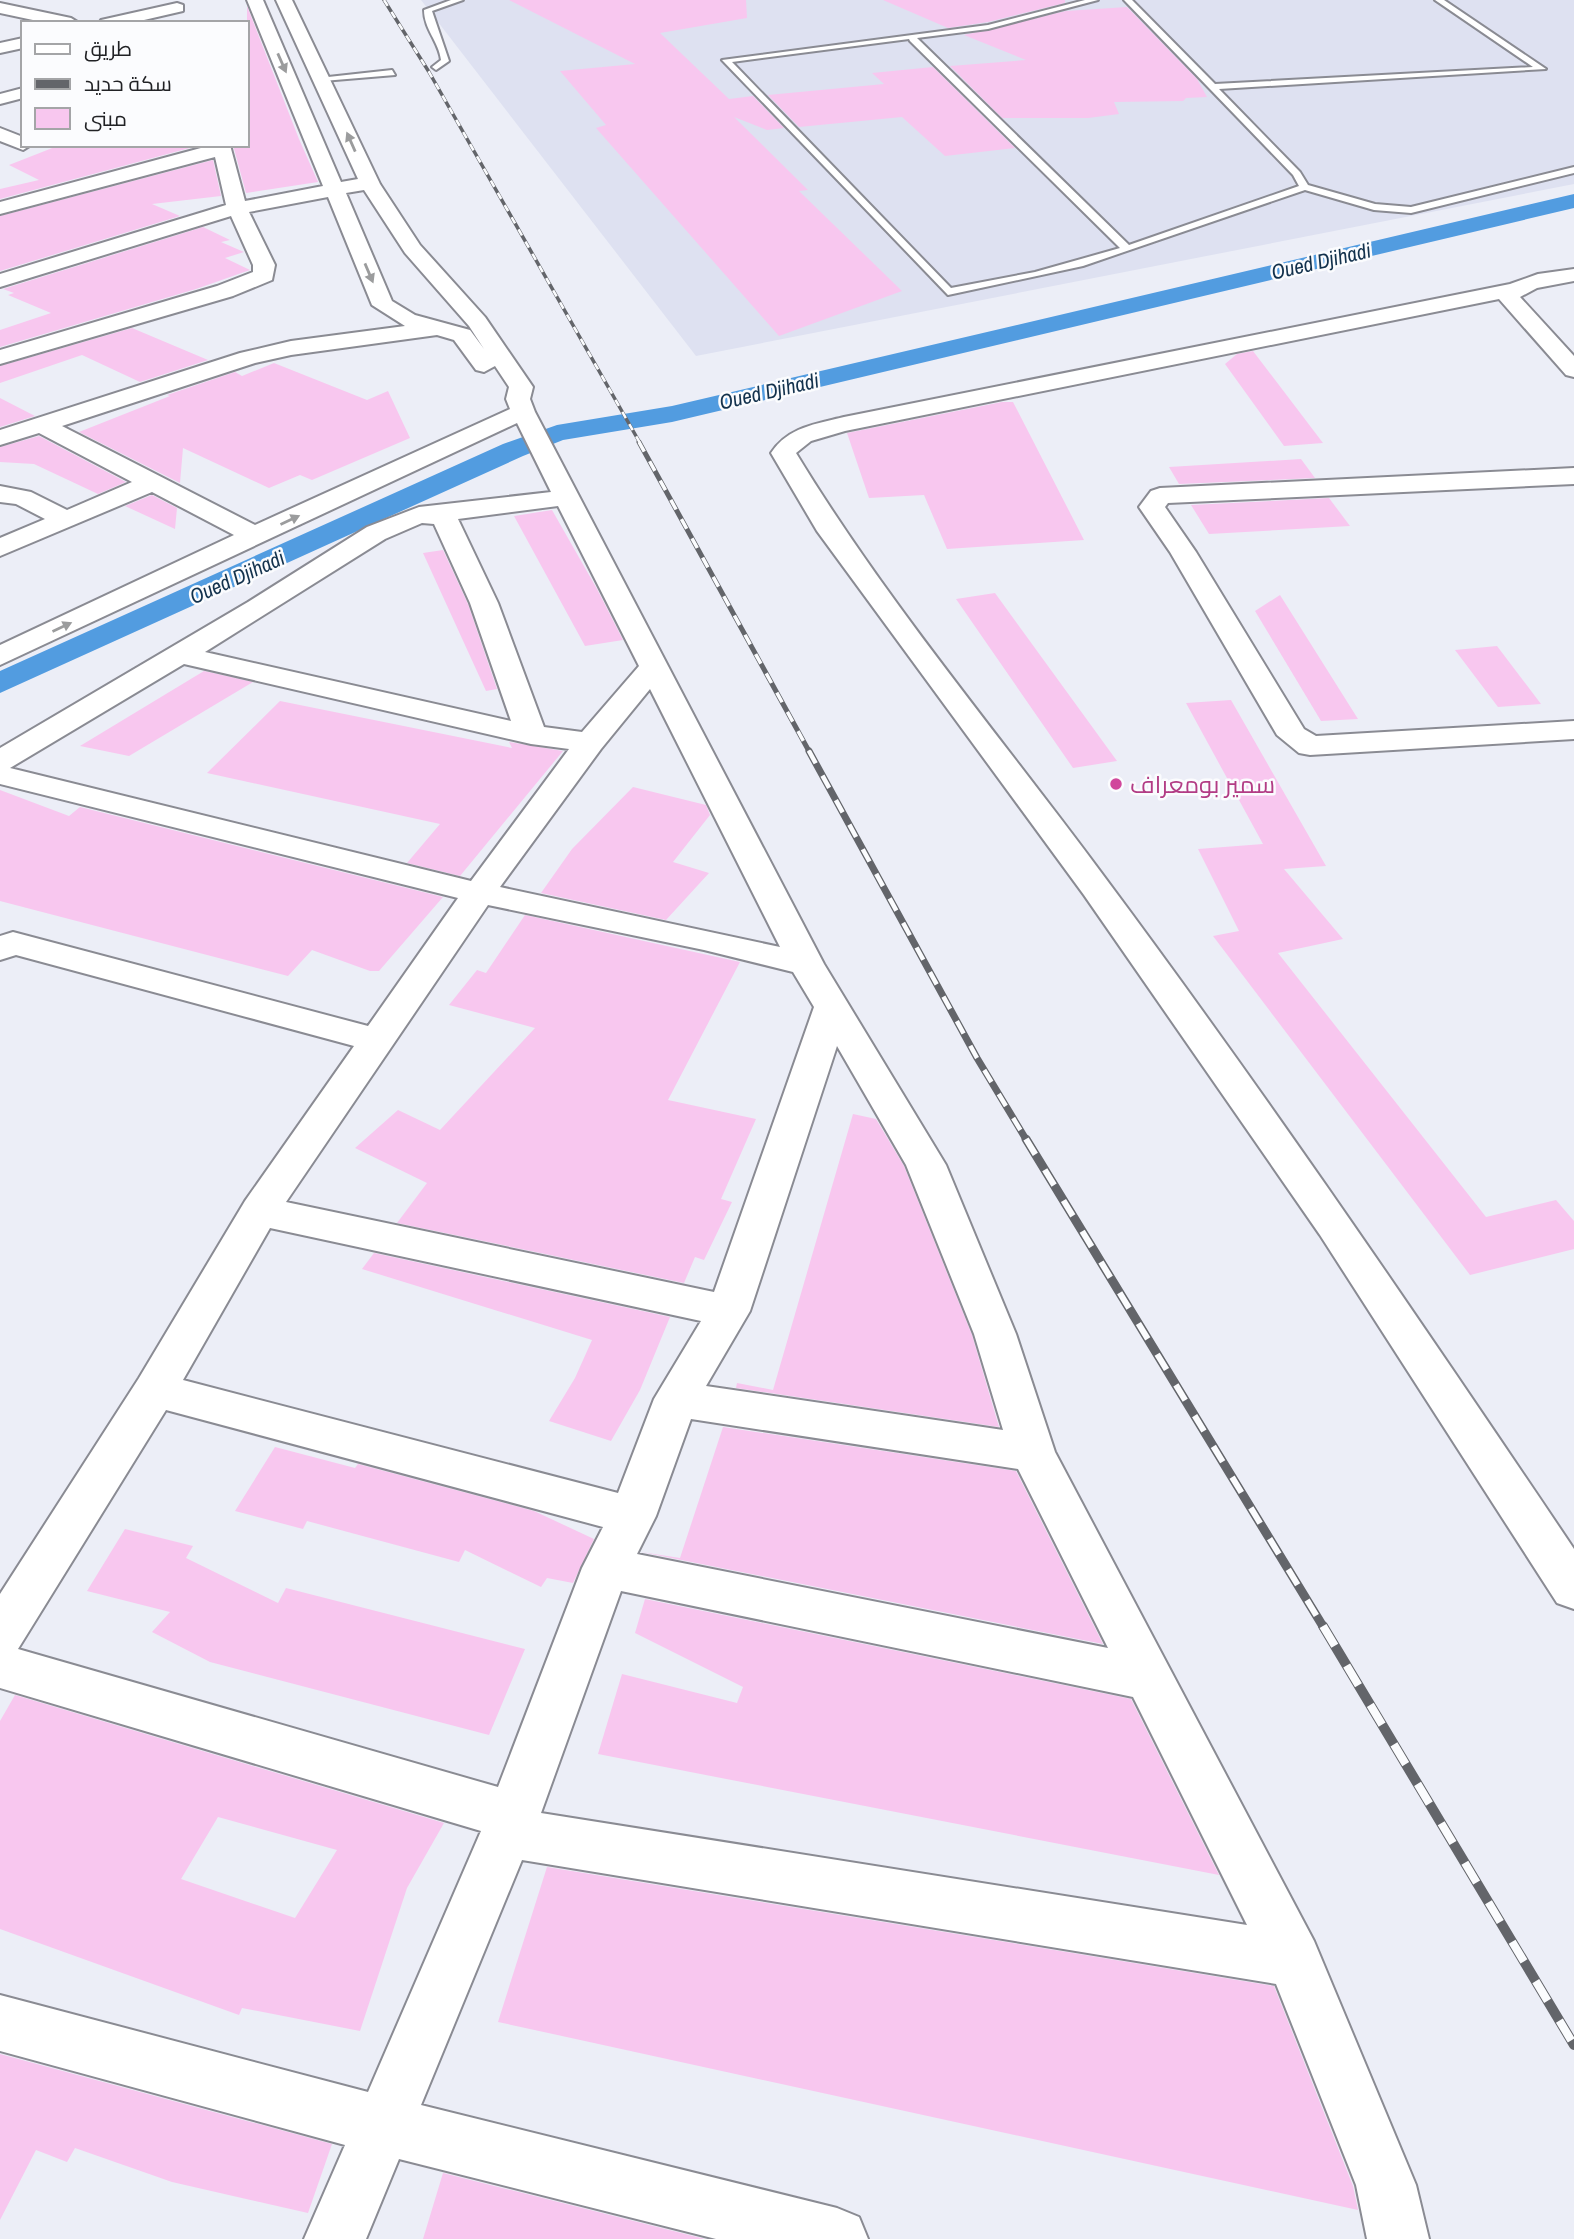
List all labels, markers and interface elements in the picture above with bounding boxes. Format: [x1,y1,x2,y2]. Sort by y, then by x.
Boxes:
legend [21,21,248,147]
text: طريق [84,34,132,63]
one-way arrow [276,53,288,73]
text: سكة حديد [84,69,172,98]
text: مبنى [84,104,127,133]
one-way arrow [345,131,356,152]
water label: Oued Djihadi [1268,235,1374,287]
one-way arrow [363,263,375,283]
water label: Oued Djihadi [716,365,822,417]
one-way arrow [280,514,300,526]
water label: Oued Djihadi [185,543,289,611]
one-way arrow [52,622,72,633]
place label: سمير بومعراف [1130,768,1275,800]
marker: سمير بومعراف [1108,776,1124,792]

